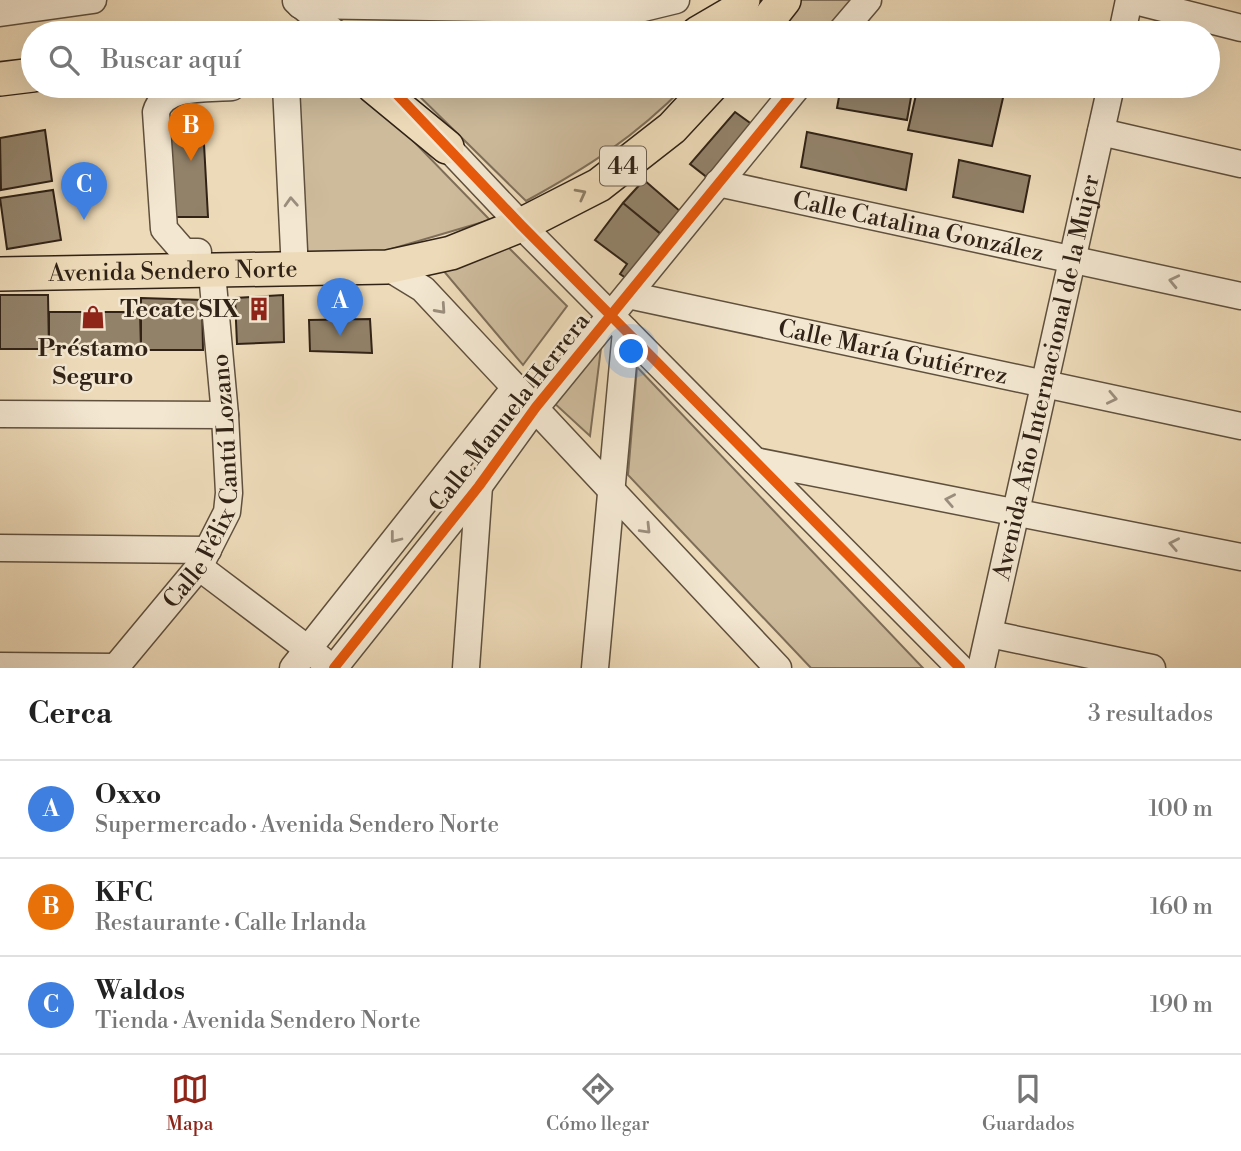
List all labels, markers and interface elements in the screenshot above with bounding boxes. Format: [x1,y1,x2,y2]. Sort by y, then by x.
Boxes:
search box [21,21,1220,98]
icon: search [45,41,83,79]
text: Buscar aquí [101,44,241,76]
pin: B [168,103,214,161]
road number: 44 [600,146,646,186]
pin: C [61,162,107,220]
street label: Avenida Año Internacional de la Mujer [987,172,1107,584]
street label: Calle Catalina González [790,186,1046,269]
one-way arrow [574,188,587,202]
one-way arrow [284,197,299,208]
street label: Avenida Sendero Norte [47,255,298,289]
one-way arrow [1168,275,1180,290]
pin: A [317,278,363,336]
place label: Tecate SIX [120,295,240,325]
building icon: Tecate SIX [245,295,273,323]
one-way arrow [432,301,445,314]
shop icon: Préstamo Seguro [79,303,107,331]
street label: Calle Manuela Herrera [423,306,597,518]
street label: Calle María Gutiérrez [775,314,1010,392]
place label: Préstamo Seguro [38,334,148,392]
your location [614,334,648,368]
street label: Calle Félix Cantú Lozano [157,352,245,615]
one-way arrow [1106,390,1118,405]
one-way arrow [944,493,956,508]
one-way arrow [637,521,650,534]
one-way arrow [391,530,404,543]
one-way arrow [1168,537,1180,552]
text: Cerca [28,695,112,733]
text: 3 resultados [1088,700,1213,728]
text: Oxxo [95,779,161,811]
text: A [43,795,59,823]
text: 100 m [1148,795,1213,823]
text: Supermercado · Avenida Sendero Norte [95,811,499,839]
text: KFC [95,877,153,909]
text: B [42,893,60,921]
text: 160 m [1150,893,1213,921]
text: Restaurante · Calle Irlanda [95,909,366,937]
text: Waldos [95,975,185,1007]
text: C [43,991,59,1019]
text: 190 m [1150,991,1213,1019]
text: Tienda · Avenida Sendero Norte [95,1007,421,1035]
tab: Mapa [166,1070,213,1136]
tab: Cómo llegar [546,1070,649,1136]
tab: Guardados [982,1070,1075,1136]

